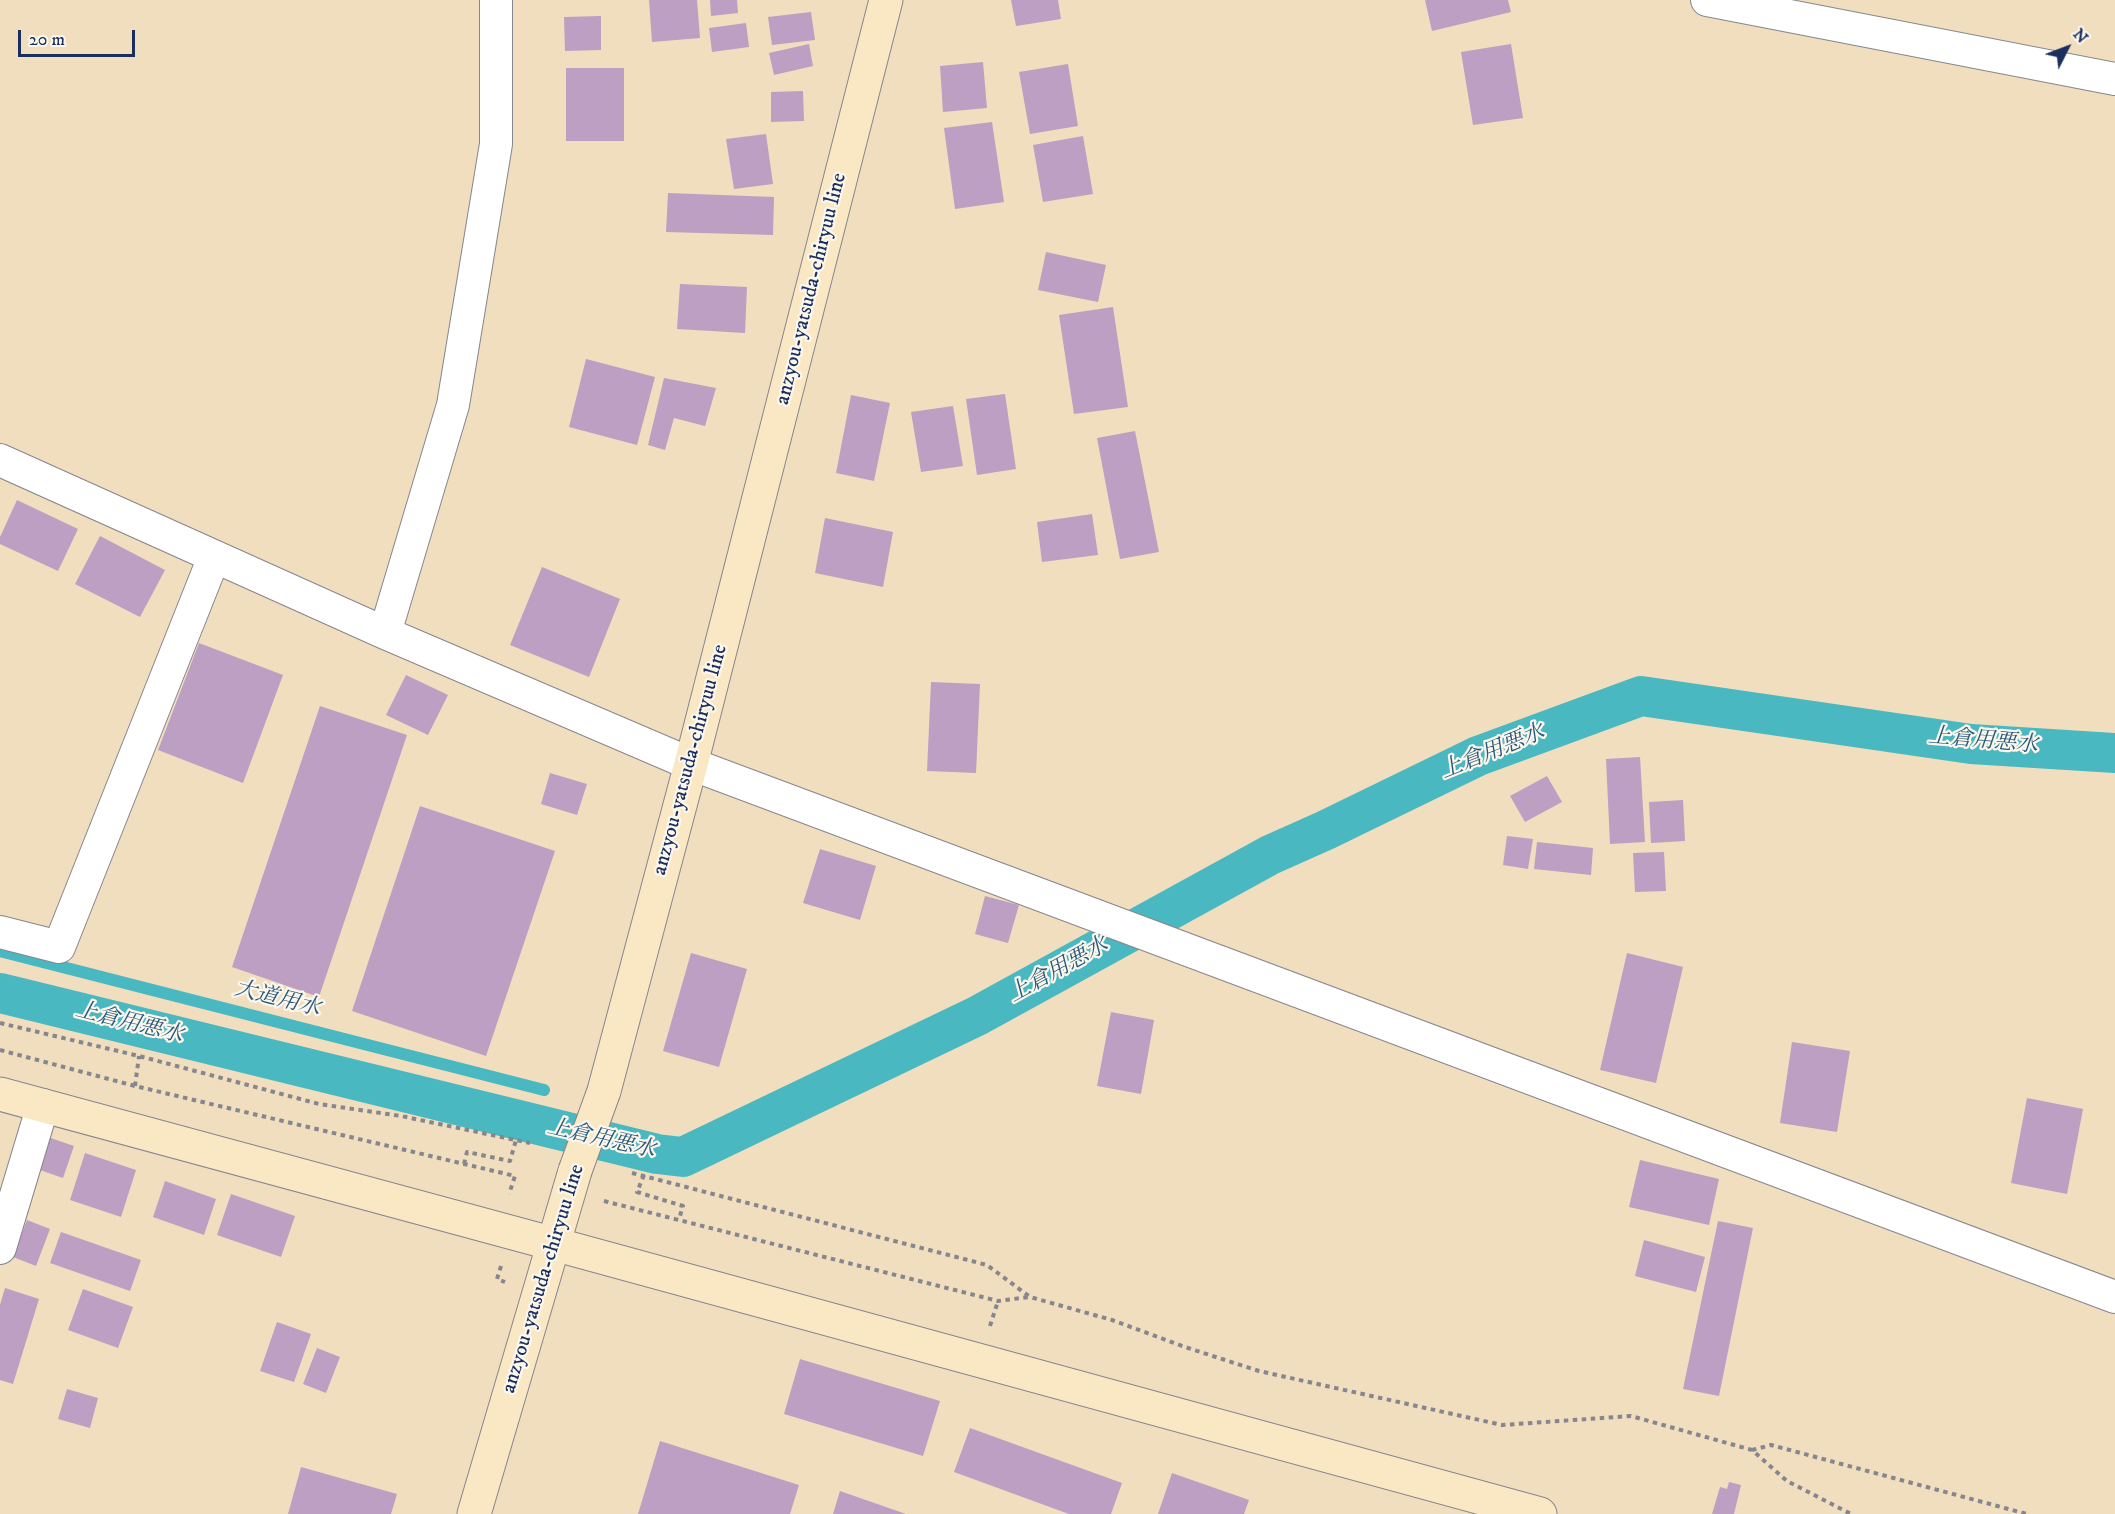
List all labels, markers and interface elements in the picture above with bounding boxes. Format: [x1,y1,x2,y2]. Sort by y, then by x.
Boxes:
scale bar [21,18,138,56]
north arrow [2037,18,2097,78]
text: N [2069,24,2092,48]
text: 20 m [29,29,65,51]
street label: anzyou-yatsuda-chiryuu line [771,171,853,407]
street label: anzyou-yatsuda-chiryuu line [648,642,734,878]
water label: 上倉用悪水 [1437,720,1549,786]
water label: 上倉用悪水 [1927,724,2039,760]
water label: 上倉用悪水 [1004,933,1114,1009]
water label: 大道用水 [231,977,323,1023]
water label: 上倉用悪水 [72,998,186,1050]
water label: 上倉用悪水 [544,1115,658,1165]
street label: anzyou-yatsuda-chiryuu line [497,1162,591,1396]

